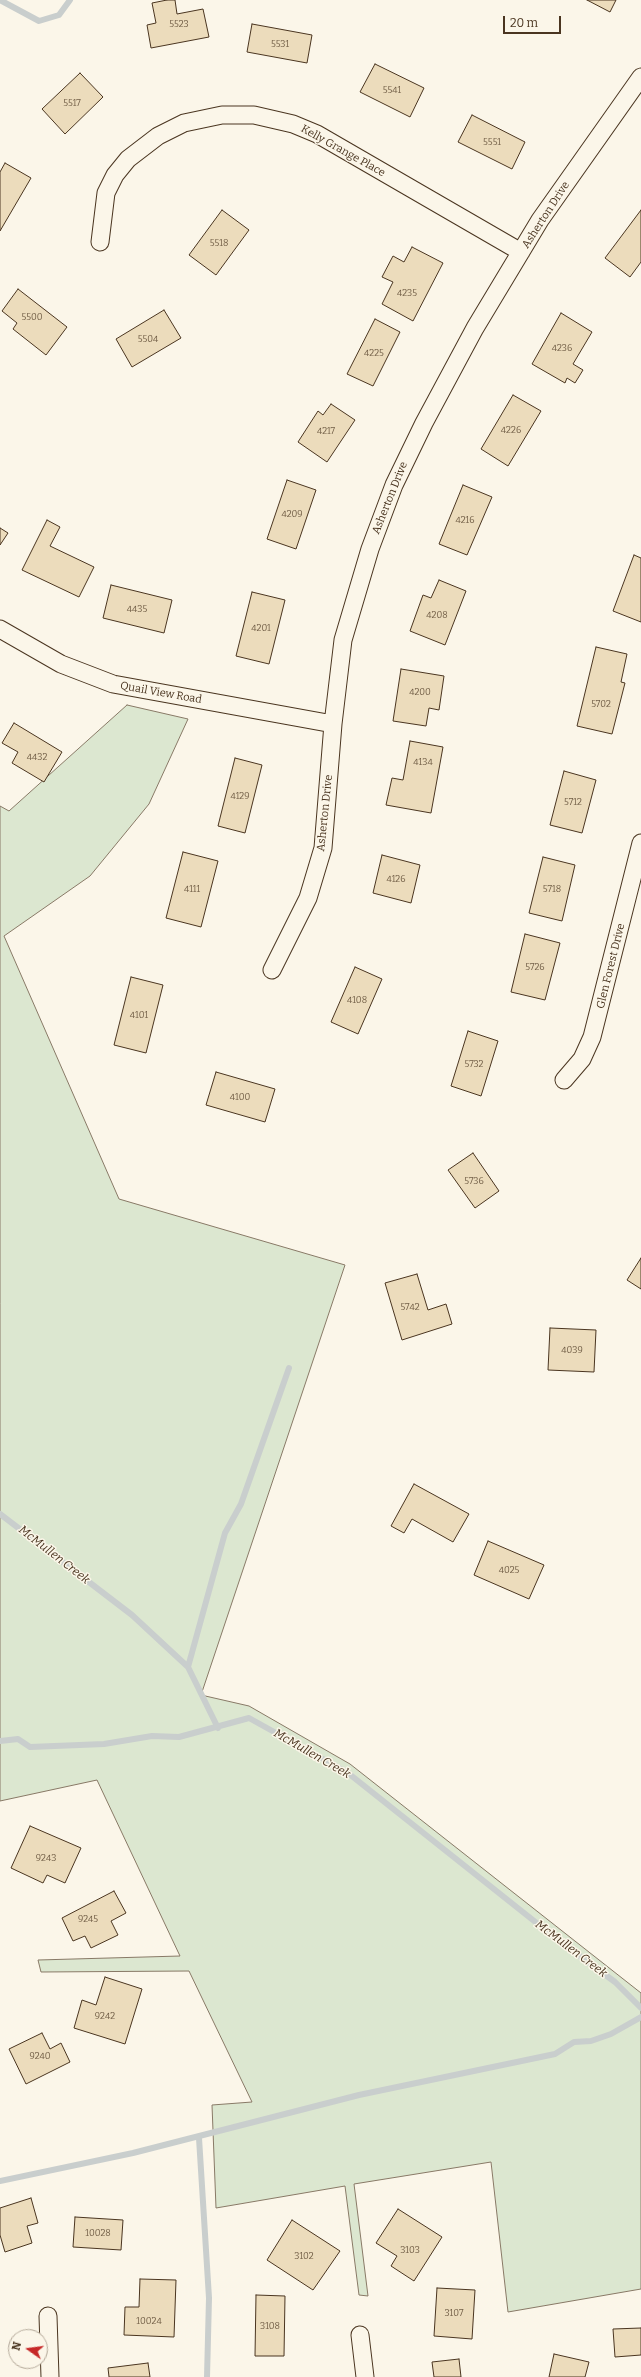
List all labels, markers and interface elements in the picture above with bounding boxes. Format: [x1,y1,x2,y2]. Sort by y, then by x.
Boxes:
scale bar [505,8,563,34]
text: 20 m [510,16,538,30]
house number: 5523 [169,19,189,29]
house number: 5531 [271,39,289,49]
house number: 5541 [383,85,401,95]
house number: 5517 [63,98,81,108]
street label: Kelly Grange Place [299,122,387,180]
house number: 5551 [483,137,501,147]
street label: Asherton Drive [519,179,573,251]
house number: 5518 [210,238,228,248]
house number: 4235 [397,288,417,298]
house number: 5500 [21,312,43,322]
house number: 5504 [138,334,158,344]
house number: 4236 [552,343,572,353]
house number: 4225 [364,348,384,358]
house number: 4226 [501,425,521,435]
house number: 4217 [317,426,335,436]
street label: Asherton Drive [369,460,411,536]
house number: 4209 [281,509,303,519]
house number: 4216 [455,515,475,525]
house number: 4435 [127,604,147,614]
house number: 4208 [426,610,448,620]
house number: 4201 [251,623,271,633]
street label: Quail View Road [119,679,203,707]
house number: 4200 [409,687,431,697]
house number: 5702 [591,699,611,709]
house number: 4432 [27,752,47,762]
house number: 4134 [413,757,433,767]
street label: Asherton Drive [314,774,336,852]
house number: 4129 [230,791,250,801]
house number: 5712 [564,797,582,807]
house number: 4126 [386,874,406,884]
house number: 4111 [184,884,200,894]
house number: 5718 [543,884,561,894]
street label: Glen Forest Drive [594,922,628,1010]
house number: 5726 [525,962,545,972]
house number: 4108 [347,995,367,1005]
house number: 4101 [130,1010,148,1020]
house number: 5732 [465,1059,483,1069]
house number: 4100 [230,1092,250,1102]
house number: 5736 [464,1176,484,1186]
house number: 5742 [400,1302,420,1312]
house number: 4039 [561,1345,583,1355]
water label: McMullen Creek [16,1523,92,1587]
house number: 4025 [499,1565,519,1575]
water label: McMullen Creek [271,1726,353,1782]
house number: 9243 [36,1853,56,1863]
house number: 9245 [78,1914,98,1924]
water label: McMullen Creek [532,1917,610,1981]
house number: 9242 [95,2011,115,2021]
house number: 9240 [29,2051,51,2061]
house number: 10028 [85,2228,111,2238]
house number: 3103 [400,2245,420,2255]
house number: 3102 [294,2251,314,2261]
house number: 3107 [444,2308,464,2318]
house number: 10024 [136,2316,162,2326]
house number: 3108 [260,2321,280,2331]
north arrow [8,2329,48,2369]
text: N [10,2341,24,2352]

